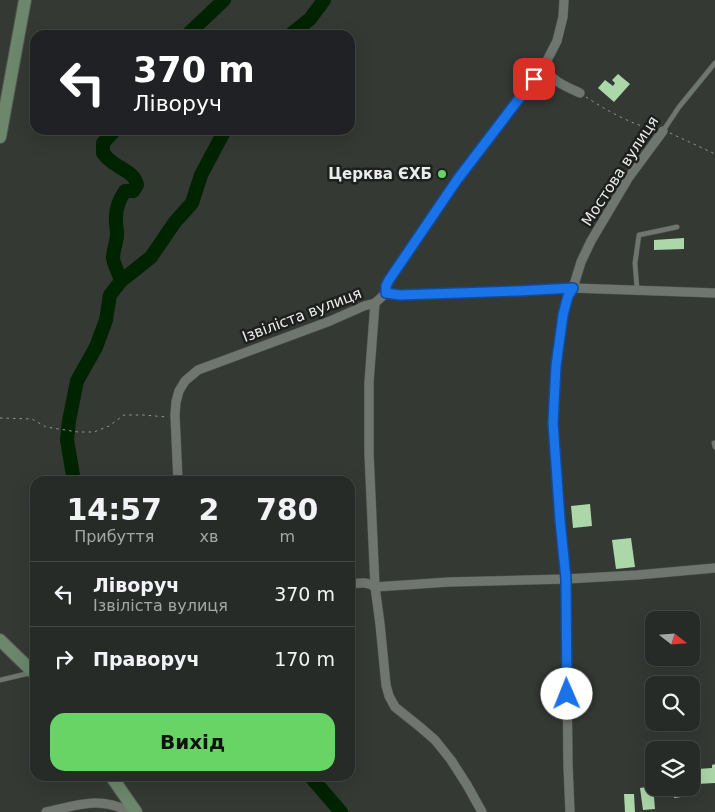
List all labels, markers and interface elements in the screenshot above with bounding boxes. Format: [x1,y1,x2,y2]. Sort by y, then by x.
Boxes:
icon: left [50,50,115,115]
text: 370 m [133,50,255,90]
pin [513,58,555,100]
icon: arrive [520,65,548,93]
text: Ліворуч [133,91,222,116]
street label: Мостова вулиця [578,113,662,229]
place label: Церква ЄХБ [328,165,432,183]
marker: Церква ЄХБ [436,168,448,180]
street label: Ізвіліста вулиця [240,284,364,346]
text: 14:57 [67,492,162,527]
text: 2 [199,492,219,527]
text: 780 [256,492,319,527]
text: Прибуття [74,527,154,546]
text: хв [199,527,218,546]
text: m [279,527,295,546]
text: Ліворуч [93,574,179,596]
icon: left [50,580,78,608]
text: 370 m [274,583,335,605]
text: Ізвіліста вулиця [93,596,228,615]
north arrow [645,611,700,666]
map controls [645,611,700,796]
icon: right [50,645,78,673]
text: Праворуч [93,648,199,670]
text: 170 m [274,648,335,670]
position arrow [540,667,592,719]
button: search [645,676,700,731]
button: Вихід [50,713,335,771]
button: layers [645,741,700,796]

